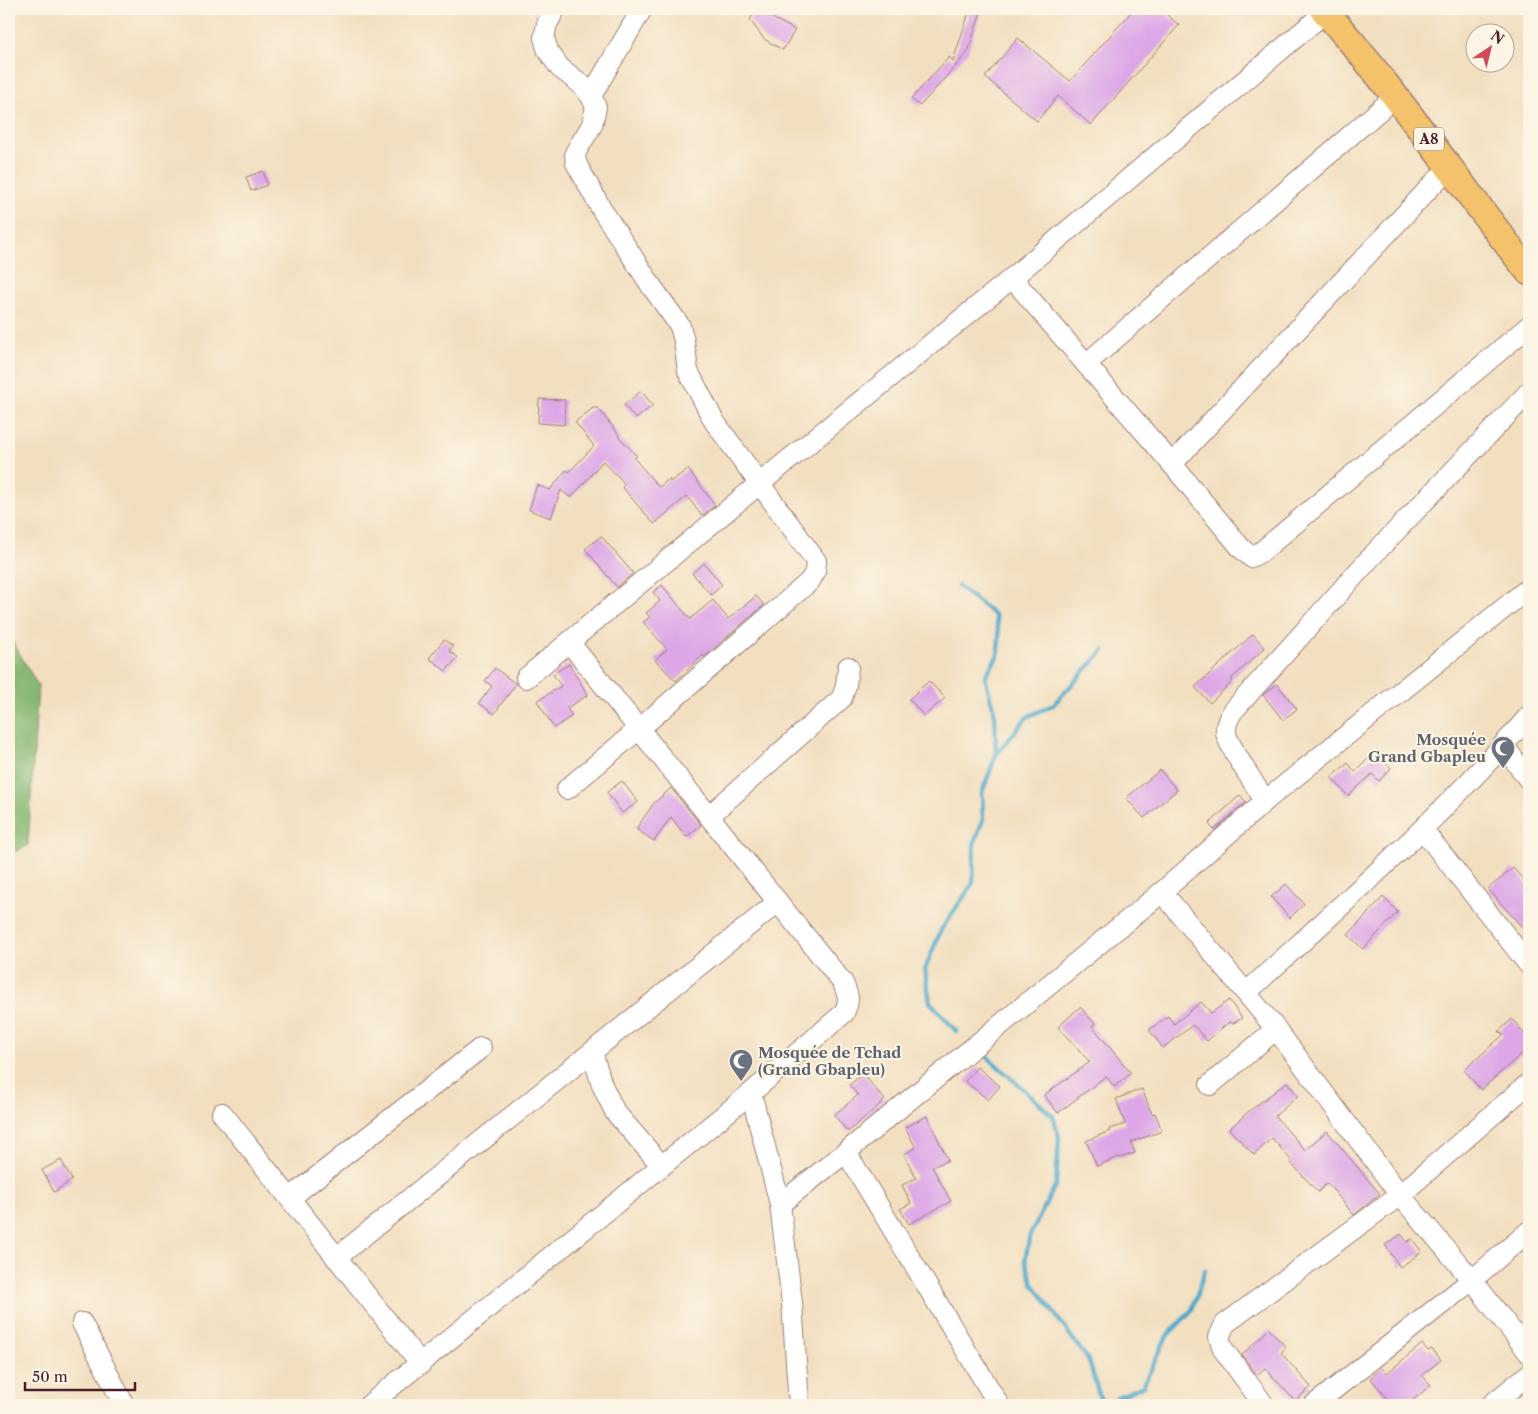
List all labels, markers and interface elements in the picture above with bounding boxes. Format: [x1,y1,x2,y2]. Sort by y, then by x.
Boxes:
north arrow [1466,22,1516,72]
text: N [1487,26,1508,48]
road number: A8 [1414,128,1444,150]
place label: Mosquée Grand Gbapleu [1368,730,1486,766]
mosque icon: Mosquée Grand Gbapleu [1490,735,1516,769]
place label: Mosquée de Tchad (Grand Gbapleu) [758,1043,901,1079]
mosque icon: Mosquée de Tchad (Grand Gbapleu) [728,1048,754,1082]
scale bar [25,1359,135,1391]
text: 50 m [32,1367,68,1386]

